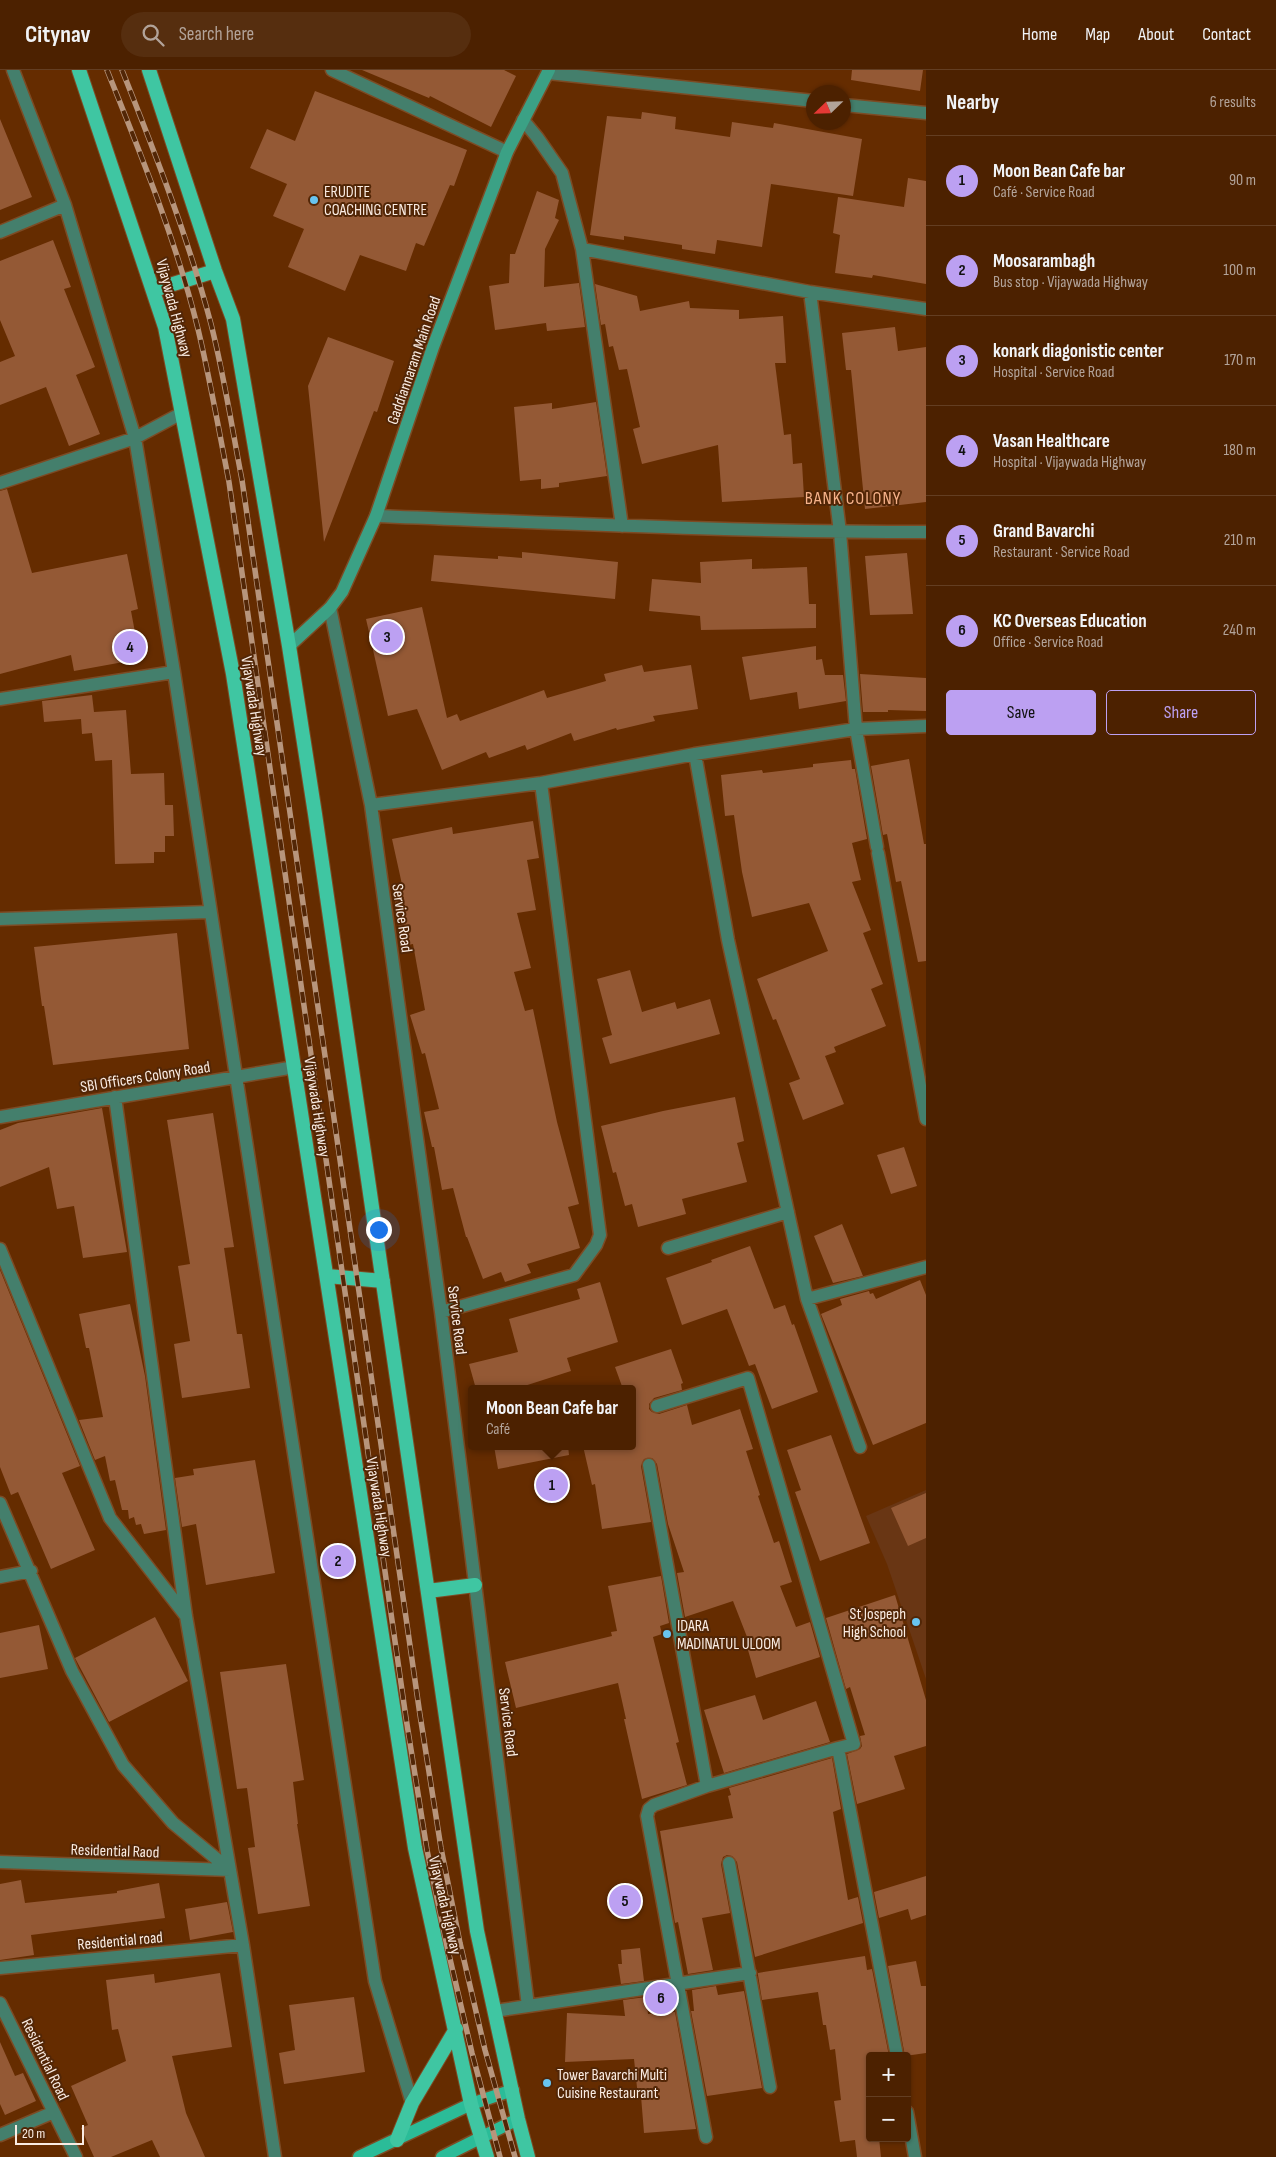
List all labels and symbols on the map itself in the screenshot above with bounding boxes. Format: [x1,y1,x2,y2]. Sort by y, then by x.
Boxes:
north arrow [806,85,851,130]
place label: ERUDITE COACHING CENTRE [324,183,427,220]
marker: ERUDITE COACHING CENTRE [308,194,320,206]
street label: Vijaywada Highway [151,257,196,360]
street label: Gaddiannaram Main Road [384,294,445,427]
district label: BANK COLONY [805,488,901,509]
pin: 3 [371,618,403,656]
pin: 4 [114,628,146,666]
street label: Vijaywada Highway [236,655,271,758]
street label: Service Road [387,883,416,954]
street label: Vijaywada Highway [299,1056,334,1159]
street label: SBI Officers Colony Road [79,1058,212,1097]
your location [366,1217,392,1243]
street label: Service Road [443,1285,470,1356]
street label: Vijaywada Highway [361,1456,396,1559]
pin: 1 [536,1466,568,1504]
pin: 2 [322,1542,354,1580]
place label: St Jospeph High School [843,1605,906,1642]
marker: St Jospeph High School [910,1616,922,1628]
place label: IDARA MADINATUL ULOOM [677,1617,781,1654]
marker: IDARA MADINATUL ULOOM [661,1628,673,1640]
street label: Service Road [494,1687,521,1758]
street label: Residential Raod [70,1840,160,1863]
street label: Vijaywada Highway [424,1854,465,1957]
pin: 5 [609,1882,641,1920]
street label: Residential road [77,1928,164,1955]
pin: 6 [645,1979,677,2017]
street label: Residential Road [17,2016,73,2104]
place label: Tower Bavarchi Multi Cuisine Restaurant [557,2066,667,2103]
marker: Tower Bavarchi Multi Cuisine Restaurant [541,2077,553,2089]
scale bar [15,2122,84,2145]

